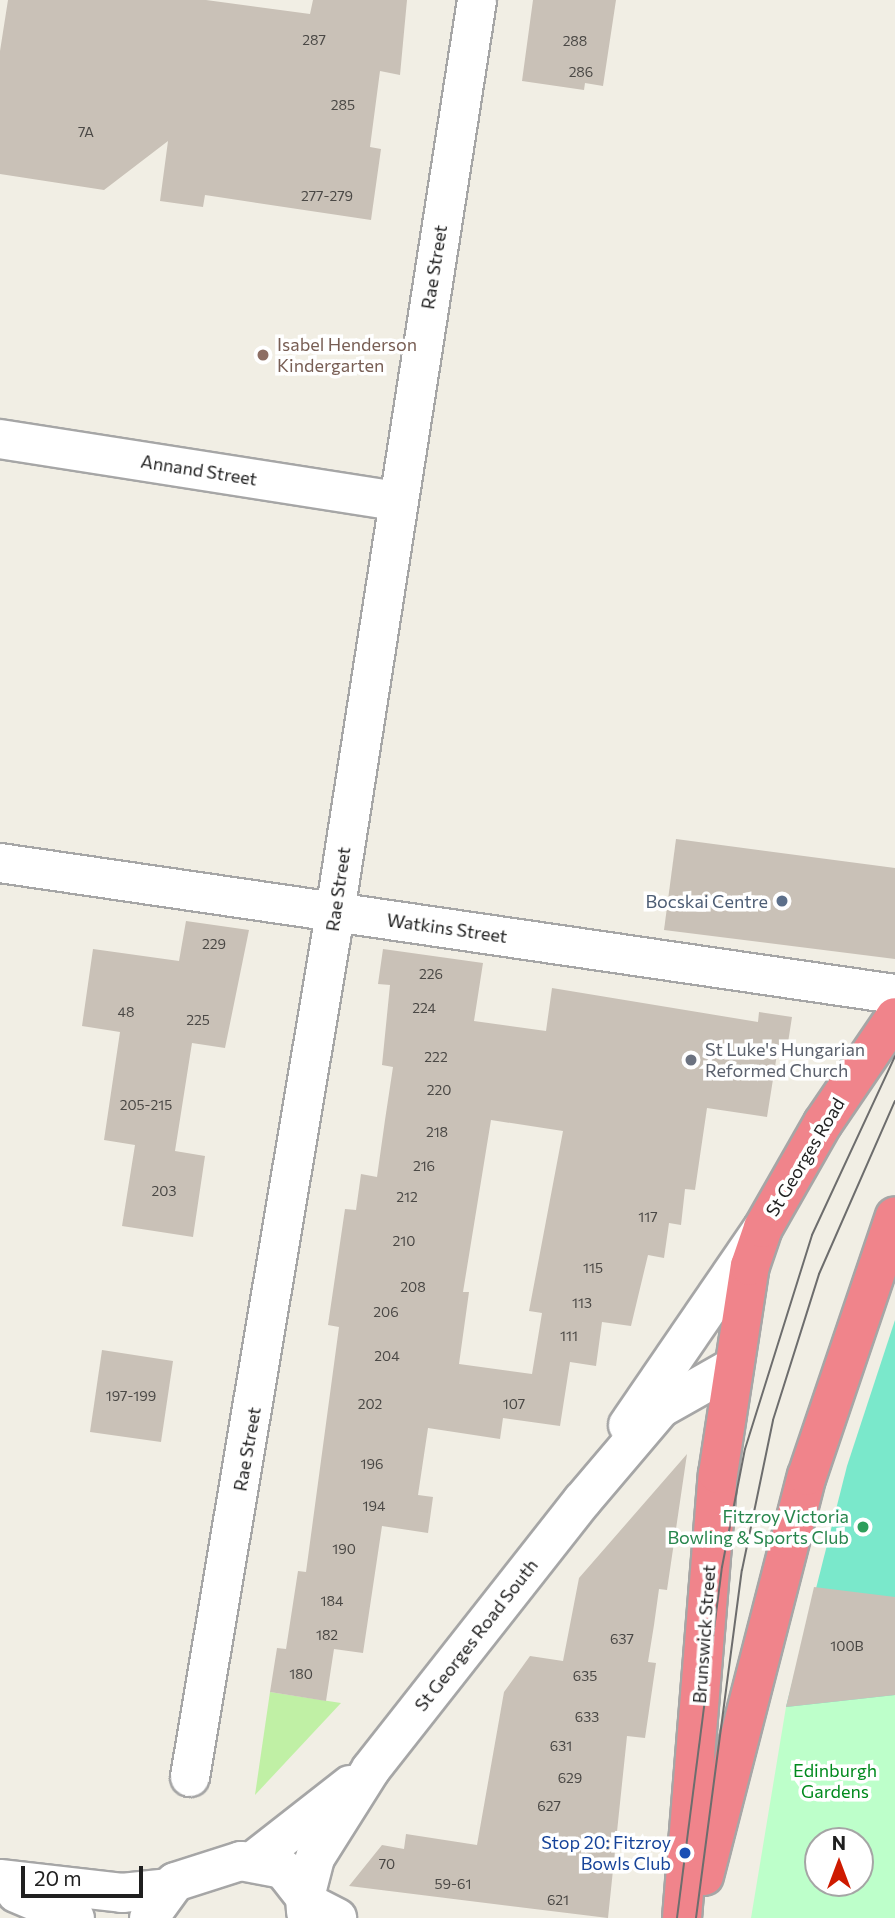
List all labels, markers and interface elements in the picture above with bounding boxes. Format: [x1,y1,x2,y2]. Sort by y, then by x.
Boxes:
house number: 287 [302,32,326,48]
house number: 288 [563,33,587,49]
house number: 286 [569,64,593,80]
house number: 285 [331,97,355,113]
house number: 7A [78,124,94,140]
house number: 277-279 [301,188,353,204]
street label: Rae Street [417,223,451,311]
place label: Isabel Henderson Kindergarten [277,334,417,376]
marker: Isabel Henderson Kindergarten [255,347,271,363]
street label: Annand Street [139,450,259,490]
street label: Rae Street [321,845,355,933]
place label: Bocskai Centre [645,890,768,912]
marker: Bocskai Centre [774,893,790,909]
street label: Watkins Street [385,909,509,947]
house number: 229 [202,936,226,952]
house number: 226 [419,966,443,982]
house number: 224 [412,1000,436,1016]
house number: 48 [118,1004,134,1020]
house number: 225 [186,1012,210,1028]
place label: St Luke's Hungarian Reformed Church [705,1039,865,1082]
house number: 222 [424,1049,448,1065]
marker: St Luke's Hungarian Reformed Church [683,1052,699,1068]
house number: 220 [427,1082,451,1098]
street label: St Georges Road [761,1094,849,1220]
house number: 205-215 [120,1097,172,1113]
house number: 218 [426,1124,448,1140]
house number: 216 [413,1158,435,1174]
house number: 203 [152,1183,176,1199]
house number: 212 [396,1189,418,1205]
house number: 117 [638,1209,658,1225]
house number: 210 [393,1233,415,1249]
house number: 115 [583,1260,603,1276]
house number: 208 [400,1279,426,1295]
house number: 113 [572,1295,592,1311]
house number: 206 [373,1304,399,1320]
house number: 111 [560,1328,578,1344]
house number: 204 [374,1348,400,1364]
house number: 197-199 [106,1388,156,1404]
house number: 202 [358,1396,382,1412]
house number: 107 [503,1396,525,1412]
street label: Rae Street [229,1405,265,1493]
house number: 196 [361,1456,383,1472]
house number: 194 [363,1498,385,1514]
place label: Fitzroy Victoria Bowling & Sports Club [667,1506,849,1548]
marker: Fitzroy Victoria Bowling & Sports Club [855,1519,871,1535]
house number: 190 [332,1541,356,1557]
street label: St Georges Road South [410,1555,542,1715]
street label: Brunswick Street [688,1564,720,1704]
house number: 184 [321,1593,343,1609]
house number: 182 [316,1627,338,1643]
house number: 637 [610,1631,634,1647]
house number: 100B [830,1638,864,1654]
house number: 180 [289,1666,313,1682]
house number: 635 [573,1668,597,1684]
house number: 633 [575,1709,599,1725]
house number: 631 [550,1738,572,1754]
park label: Edinburgh Gardens [793,1760,877,1802]
house number: 629 [558,1770,582,1786]
house number: 627 [537,1798,561,1814]
north arrow [804,1827,874,1897]
text: N [832,1831,846,1854]
place label: Stop 20: Fitzroy Bowls Club [541,1832,671,1874]
marker: Stop 20: Fitzroy Bowls Club [677,1845,693,1861]
scale bar [24,1852,147,1896]
house number: 70 [379,1856,395,1872]
text: 20 m [34,1865,82,1890]
house number: 59-61 [435,1876,471,1892]
house number: 621 [547,1892,569,1908]

